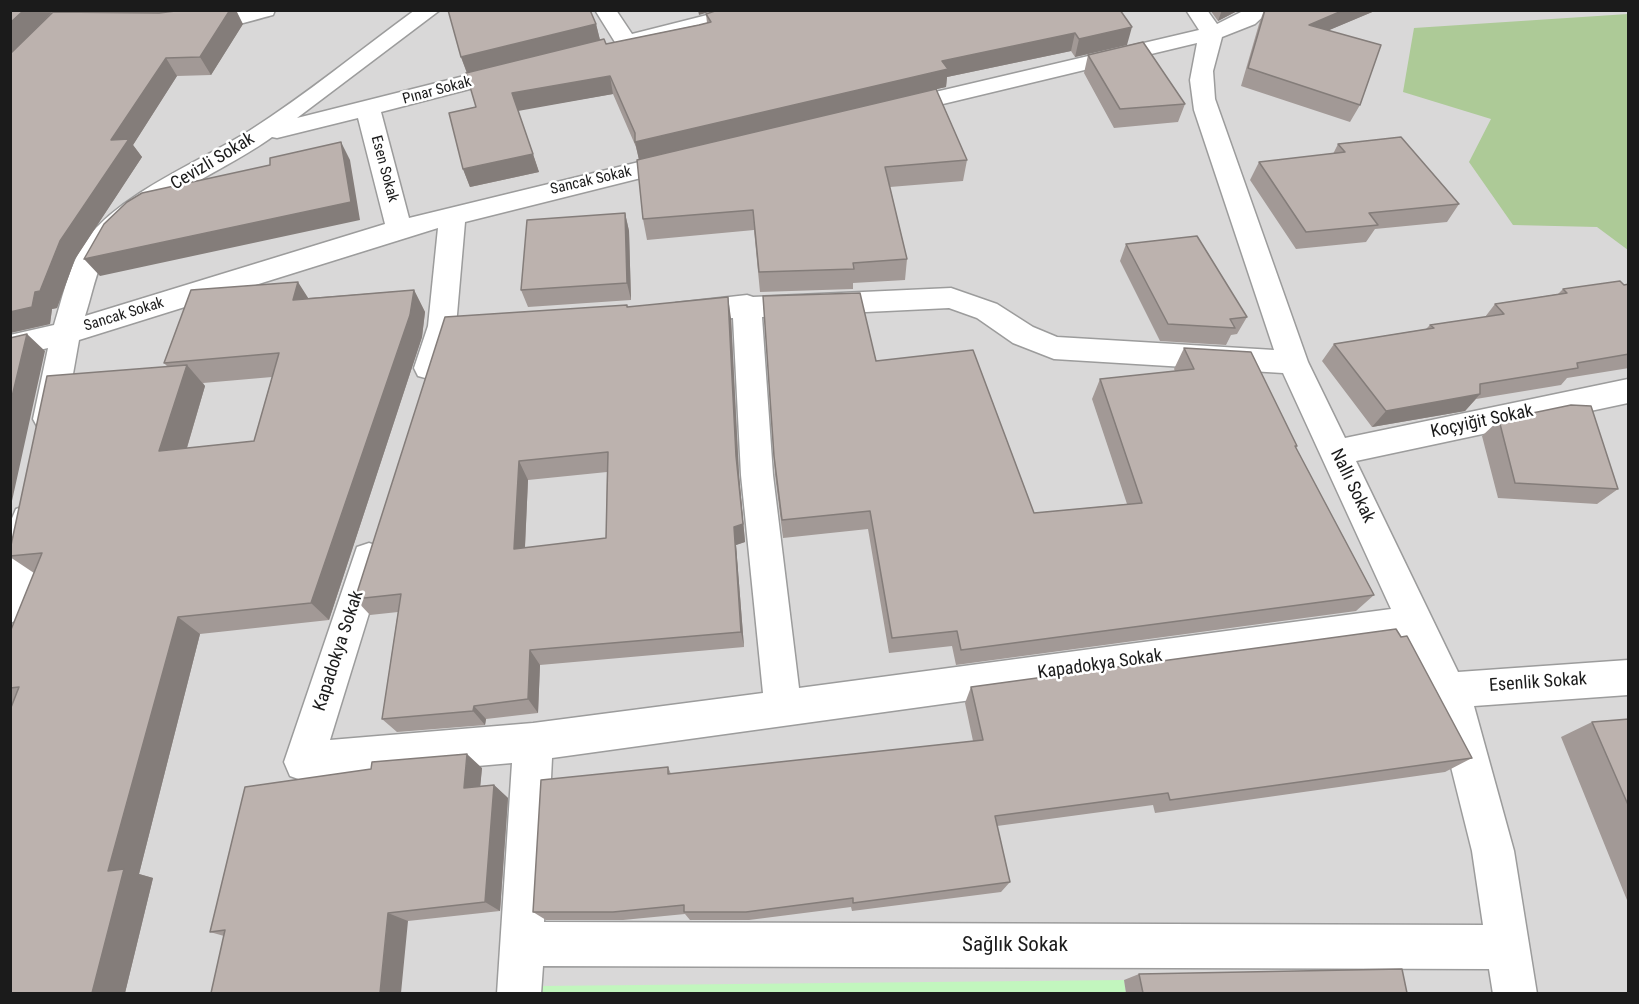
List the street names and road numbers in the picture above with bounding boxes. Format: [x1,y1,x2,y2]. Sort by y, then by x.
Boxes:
street label: Pınar Sokak [401,73,473,109]
street label: Cevizli Sokak [167,129,259,195]
street label: Esen Sokak [367,134,401,204]
street label: Sancak Sokak [549,163,633,199]
street label: Sancak Sokak [82,294,166,336]
street label: Koçyiğit Sokak [1429,401,1535,443]
street label: Nallı Sokak [1325,445,1379,527]
street label: Kapadokya Sokak [309,588,369,714]
street label: Kapadokya Sokak [1036,646,1164,684]
street label: Esenlik Sokak [1488,669,1588,697]
street label: Sağlık Sokak [962,933,1068,959]

